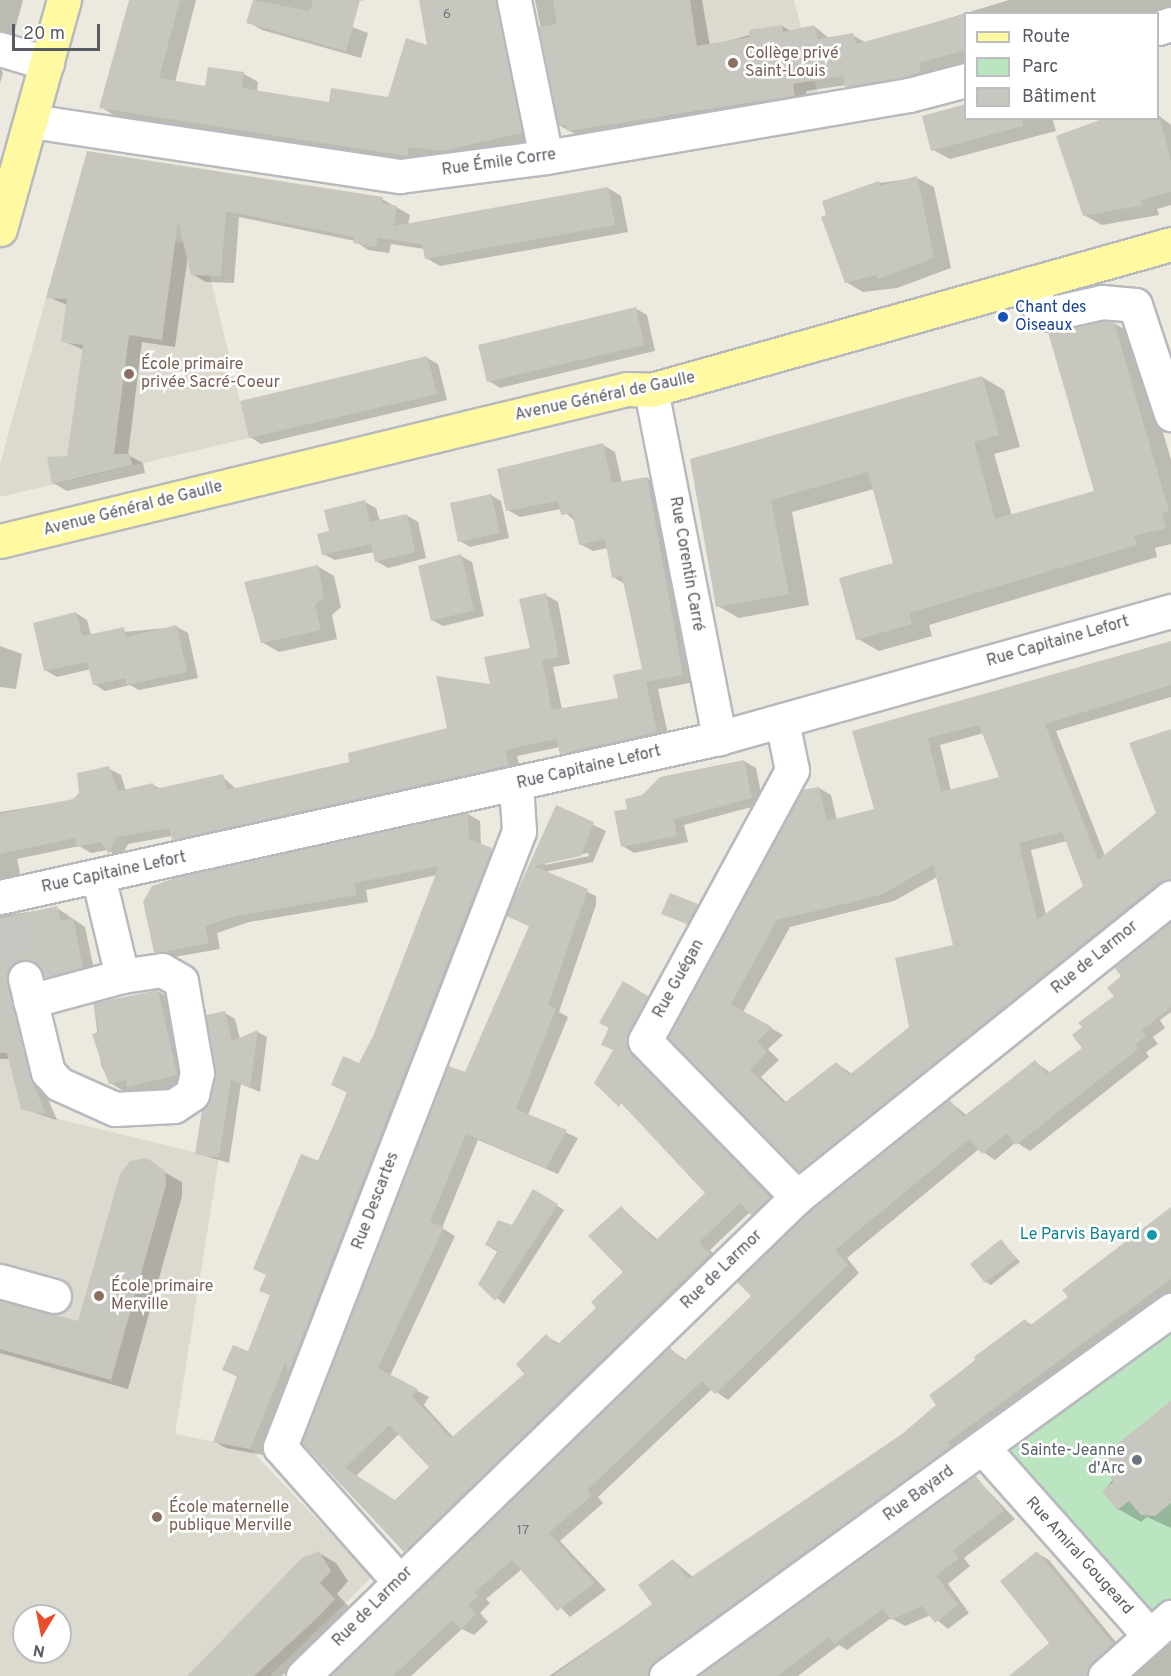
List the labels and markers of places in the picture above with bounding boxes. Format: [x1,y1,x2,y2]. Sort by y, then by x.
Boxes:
place label: Collège privé Saint-Louis [745,44,839,82]
marker: Collège privé Saint-Louis [726,56,740,70]
place label: Chant des Oiseaux [1015,298,1087,336]
marker: Chant des Oiseaux [996,310,1010,324]
place label: École primaire privée Sacré-Coeur [141,355,280,393]
marker: École primaire privée Sacré-Coeur [122,367,136,381]
place label: Le Parvis Bayard [1020,1225,1140,1245]
marker: Le Parvis Bayard [1145,1228,1159,1242]
place label: École primaire Merville [111,1277,213,1315]
marker: École primaire Merville [92,1289,106,1303]
place label: Sainte-Jeanne d'Arc [1020,1441,1125,1479]
marker: Sainte-Jeanne d'Arc [1130,1453,1144,1467]
place label: École maternelle publique Merville [169,1498,292,1536]
marker: École maternelle publique Merville [150,1510,164,1524]

